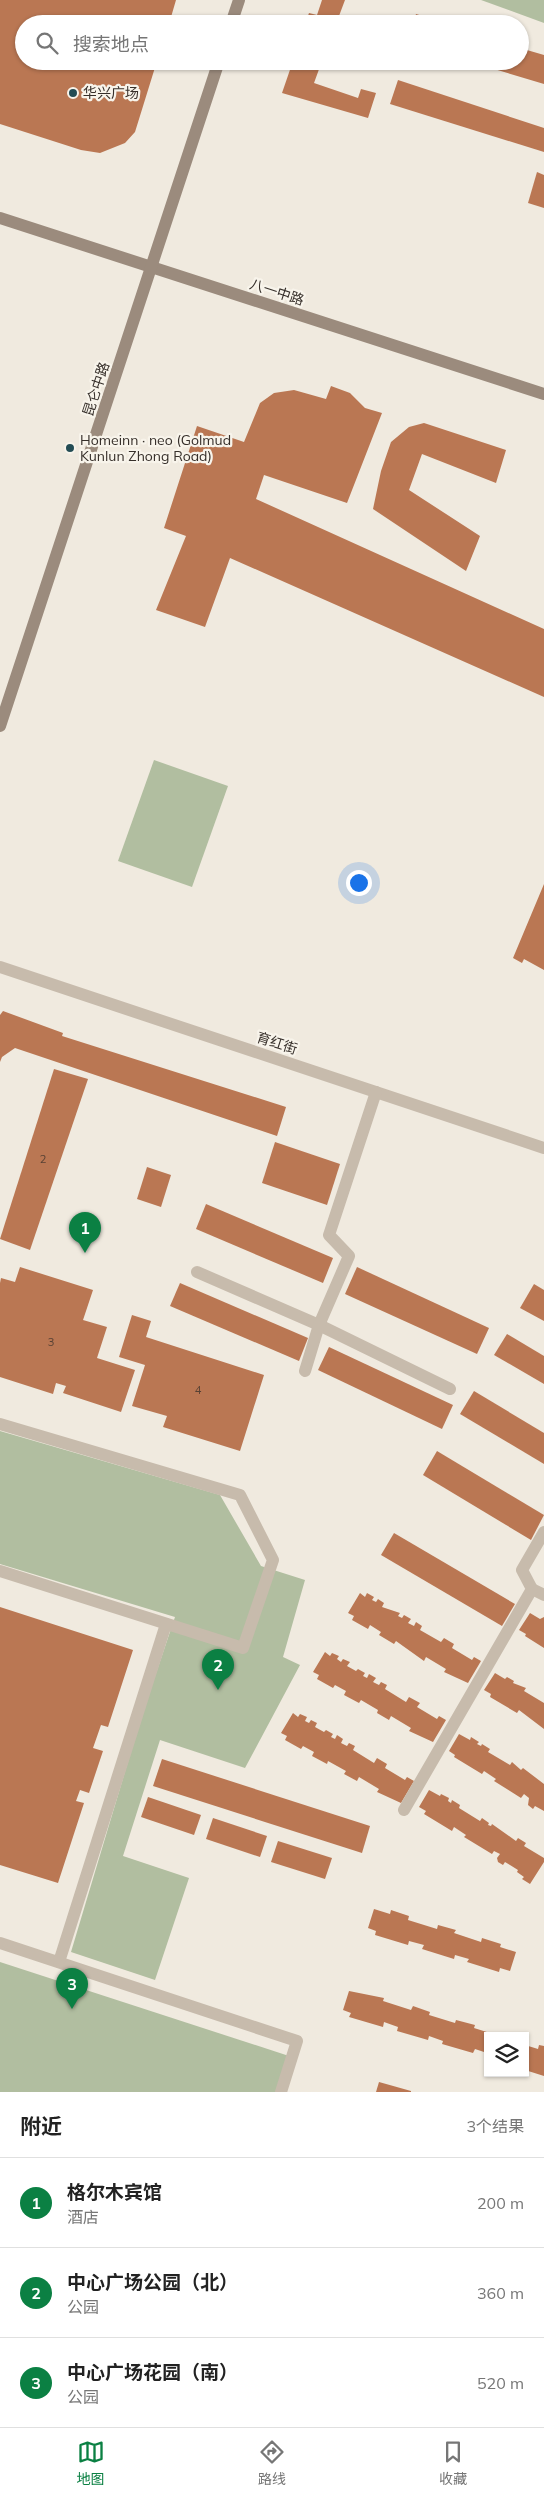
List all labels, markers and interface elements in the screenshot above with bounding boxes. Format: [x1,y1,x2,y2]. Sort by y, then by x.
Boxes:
search box [15,15,529,70]
icon: search [33,29,61,57]
text: 搜索地点 [73,32,149,56]
place label: 华兴广场 [83,84,139,102]
marker: 华兴广场 [67,87,79,99]
street label: 八一中路 [248,275,306,309]
street label: 昆仑中路 [79,360,113,418]
place label: Homeinn · neo (Golmud Kunlun Zhong Road) [80,431,231,465]
marker: Homeinn · neo (Golmud Kunlun Zhong Road) [64,442,76,454]
your location [346,870,372,896]
street label: 育红街 [254,1028,300,1058]
house number: 2 [40,1152,47,1166]
pin: 1 [69,1212,101,1253]
house number: 3 [48,1335,54,1349]
house number: 4 [195,1383,202,1397]
pin: 2 [202,1649,234,1690]
pin: 3 [56,1968,88,2009]
map controls [484,2032,529,2077]
button: layers [484,2032,529,2077]
text: 附近 [20,2113,62,2139]
text: 3个结果 [466,2116,524,2136]
text: 格尔木宾馆 [67,2180,162,2204]
text: 1 [31,2193,41,2213]
text: 200 m [477,2193,524,2213]
text: 酒店 [67,2207,99,2227]
text: 中心广场公园（北） [67,2270,238,2294]
text: 2 [31,2283,41,2303]
text: 360 m [477,2283,524,2303]
text: 公园 [67,2297,99,2317]
text: 中心广场花园（南） [67,2360,238,2384]
text: 3 [31,2373,41,2393]
text: 520 m [477,2373,524,2393]
text: 公园 [67,2387,99,2407]
tab: 地图 [77,2438,105,2488]
tab: 路线 [258,2438,286,2488]
tab: 收藏 [439,2438,467,2488]

